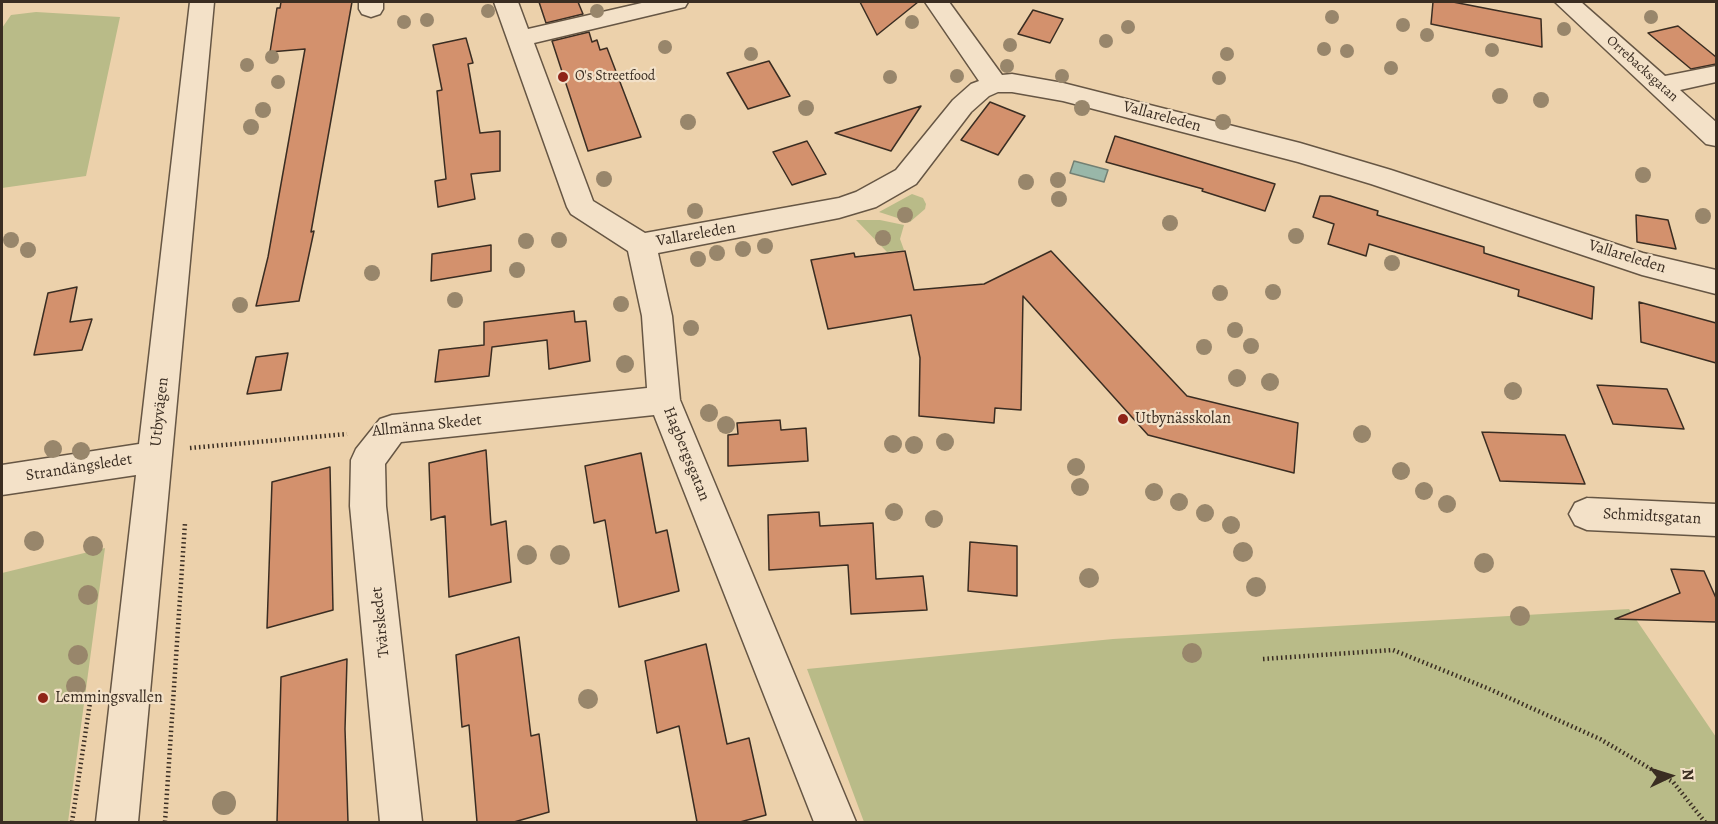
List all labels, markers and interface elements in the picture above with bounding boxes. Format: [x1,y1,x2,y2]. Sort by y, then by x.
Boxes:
street label: Orrebacksgatan [1603,32,1681,106]
place label: O's Streetfood [575,69,655,85]
marker: O's Streetfood [556,70,570,84]
street label: Vallareleden [1121,97,1203,137]
street label: Vallareleden [655,219,737,251]
street label: Vallareleden [1586,236,1668,278]
street label: Utbyvägen [147,376,173,448]
street label: Hagbergsgatan [658,404,714,504]
place label: Utbynässkolan [1135,409,1231,429]
street label: Allmänna Skedet [371,411,483,441]
marker: Utbynässkolan [1116,412,1130,426]
street label: Strandängsledet [24,450,134,486]
street label: Schmidtsgatan [1602,505,1702,529]
street label: Tvärskedet [368,586,394,658]
place label: Lemmingsvallen [55,688,163,708]
marker: Lemmingsvallen [36,691,50,705]
north arrow [1640,746,1700,806]
text: N [1677,768,1699,781]

